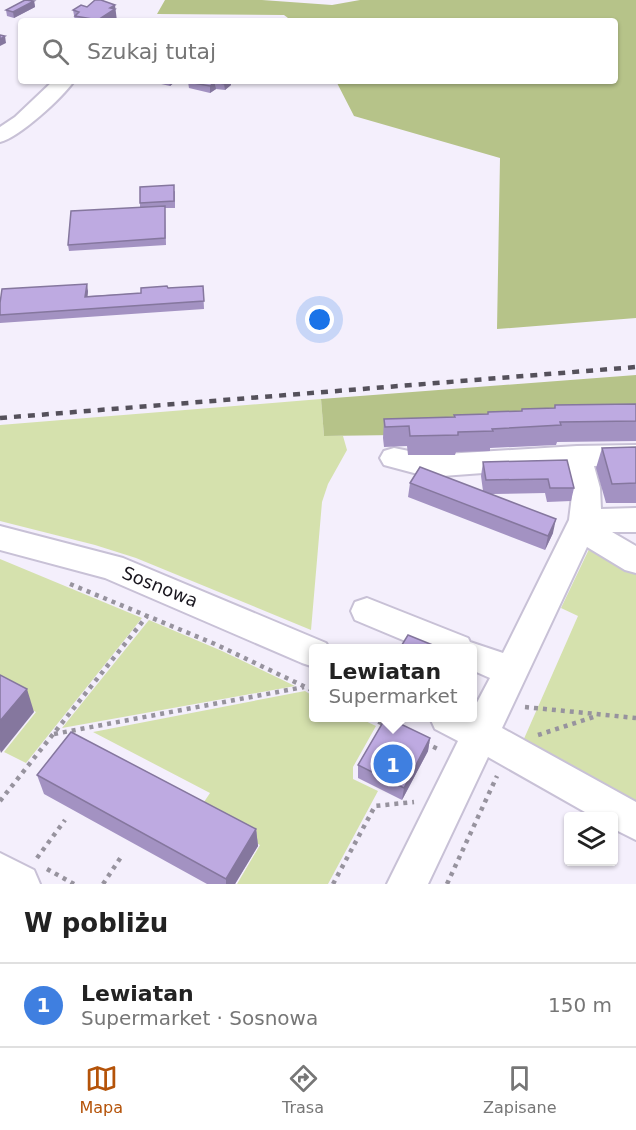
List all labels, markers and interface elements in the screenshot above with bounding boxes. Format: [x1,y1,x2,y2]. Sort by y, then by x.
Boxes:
search box [18,18,618,84]
icon: search [39,35,72,68]
text: Szukaj tutaj [87,39,216,64]
your location [305,305,334,334]
street label: Sosnowa [119,562,201,611]
popup [309,644,477,722]
text: Lewiatan [328,659,441,684]
text: Supermarket [328,684,458,708]
pin: 1 [374,742,412,786]
map controls [564,812,618,866]
button: layers [564,812,618,866]
text: W pobliżu [24,908,168,938]
text: Lewiatan [81,981,194,1006]
text: 1 [37,993,50,1017]
text: 150 m [548,993,612,1017]
text: Supermarket · Sosnowa [81,1006,318,1030]
tab: Mapa [79,1062,123,1117]
tab: Trasa [282,1062,324,1117]
tab: Zapisane [483,1062,556,1117]

